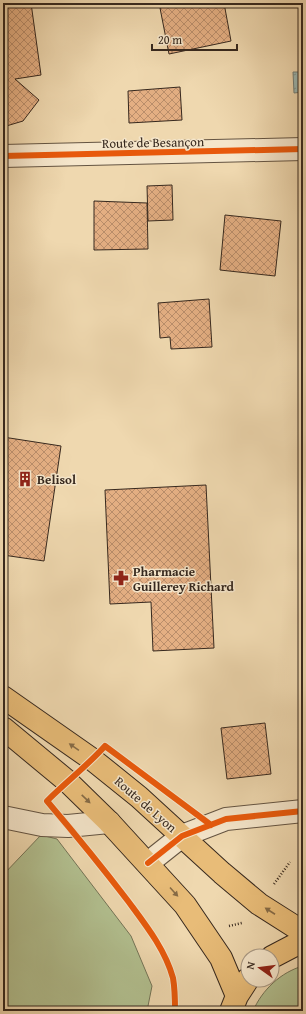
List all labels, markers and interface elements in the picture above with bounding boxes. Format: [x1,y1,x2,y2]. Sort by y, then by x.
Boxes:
scale bar [152,26,237,52]
text: 20 m [158,31,182,48]
street label: Route de Besançon [102,132,205,153]
building icon: Belisol [16,470,34,488]
place label: Belisol [37,470,76,489]
place label: Pharmacie Guillerey Richard [133,562,235,596]
pharmacy icon: Pharmacie Guillerey Richard [112,569,130,587]
one-way arrow [69,743,79,751]
street label: Route de Lyon [110,772,182,837]
one-way arrow [81,794,91,804]
one-way arrow [169,887,178,897]
one-way arrow [265,907,275,915]
north arrow [240,948,280,988]
text: N [242,959,259,971]

